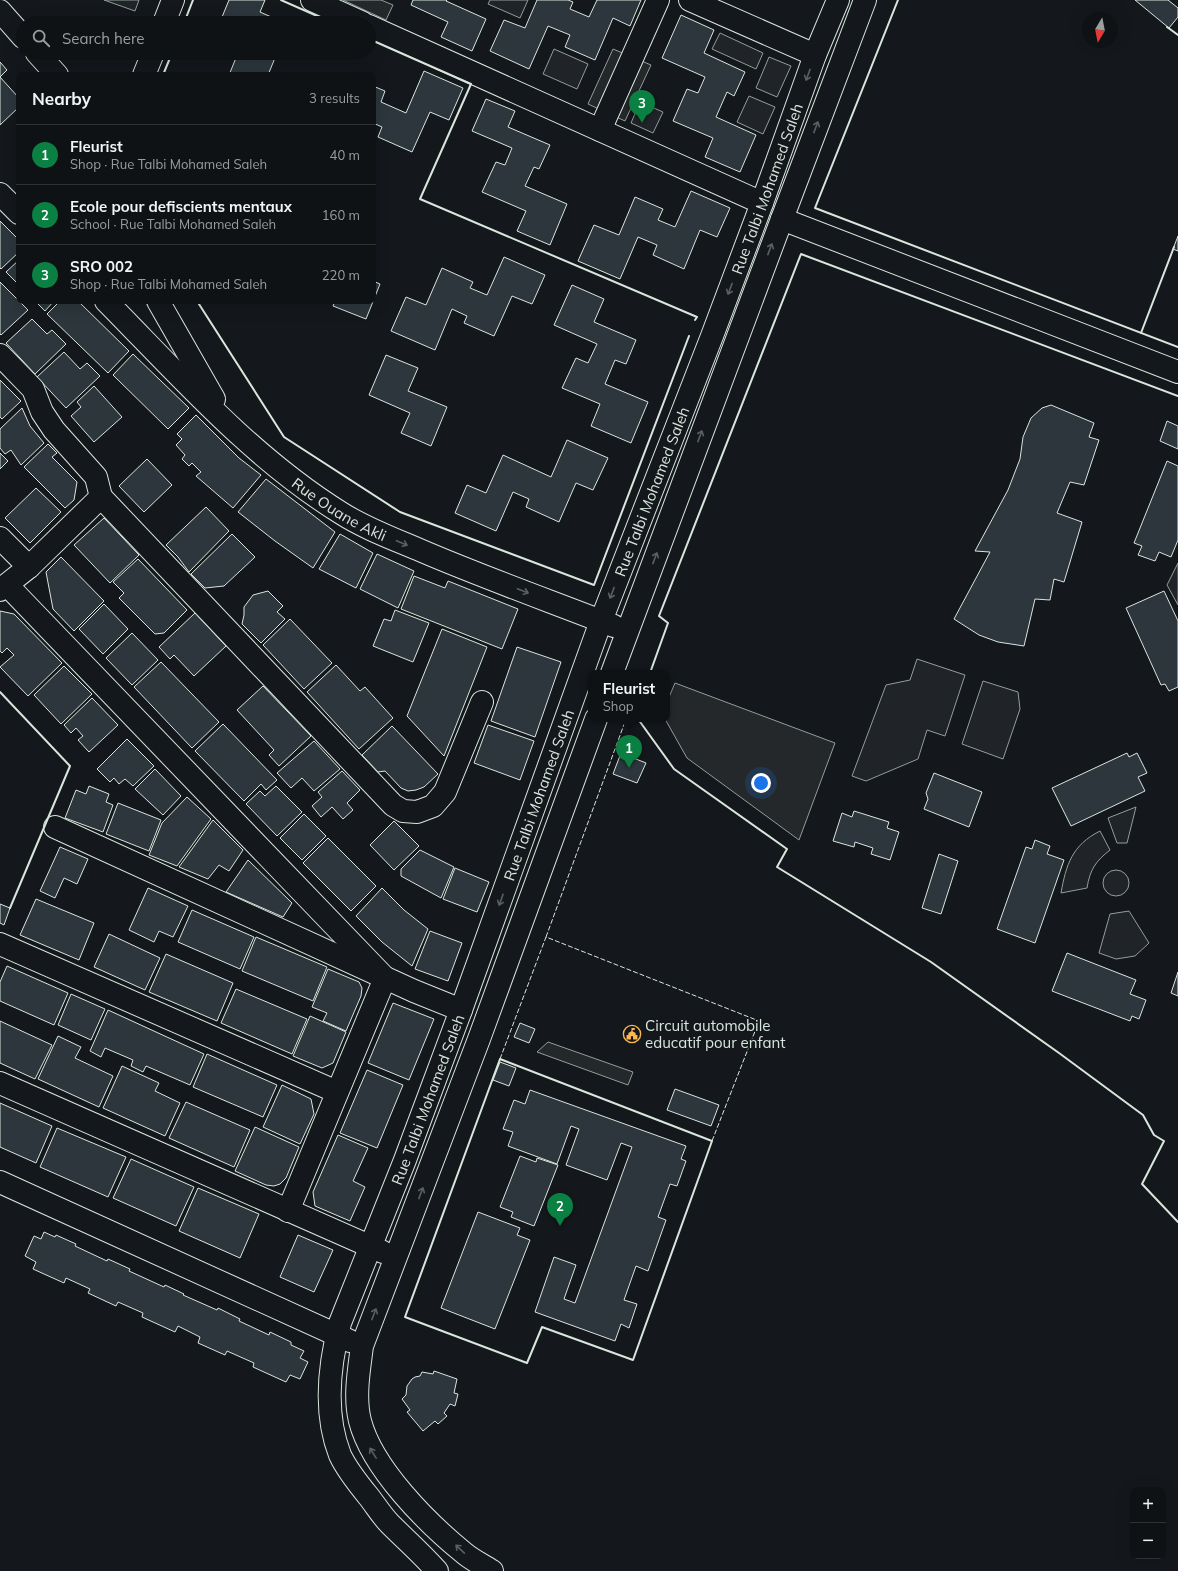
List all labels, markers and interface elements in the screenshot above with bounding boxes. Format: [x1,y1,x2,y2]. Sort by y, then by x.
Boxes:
north arrow [1082,12,1118,48]
search box [16,16,376,60]
icon: search [30,27,52,49]
text: Search here [62,29,144,48]
one-way arrow [804,69,811,82]
text: Nearby [32,88,91,109]
text: 3 results [309,90,360,106]
pin: 3 [629,90,655,123]
street label: Rue Talbi Mohamed Saleh [727,101,806,277]
one-way arrow [813,121,821,133]
text: Fleurist [70,137,123,156]
text: 1 [41,147,49,163]
text: 40 m [330,147,360,163]
text: Shop · Rue Talbi Mohamed Saleh [70,156,267,172]
text: Ecole pour defiscients mentaux [70,197,292,216]
text: 2 [41,207,49,223]
text: 160 m [322,207,360,223]
text: School · Rue Talbi Mohamed Saleh [70,216,276,232]
one-way arrow [767,243,775,255]
text: SRO 002 [70,257,133,276]
text: 3 [41,267,49,283]
text: 220 m [322,267,360,283]
text: Shop · Rue Talbi Mohamed Saleh [70,276,267,292]
one-way arrow [725,283,733,295]
street label: Rue Talbi Mohamed Saleh [610,404,693,579]
one-way arrow [697,430,705,442]
street label: Rue Ouane Akli [289,473,389,545]
one-way arrow [396,539,408,547]
one-way arrow [651,552,659,564]
one-way arrow [607,587,615,599]
one-way arrow [516,588,528,596]
popup [588,670,670,722]
text: Fleurist [603,679,655,698]
text: Shop [603,698,634,714]
street label: Rue Talbi Mohamed Saleh [499,707,578,883]
pin: 1 [616,735,642,768]
your location [751,773,771,793]
one-way arrow [497,893,504,906]
street label: Rue Talbi Mohamed Saleh [387,1012,468,1187]
place label: Circuit automobile educatif pour enfant [645,1016,786,1052]
public building icon: Circuit automobile educatif pour enfant [622,1024,642,1044]
one-way arrow [417,1187,425,1199]
pin: 2 [547,1193,573,1226]
one-way arrow [370,1309,378,1321]
one-way arrow [369,1447,377,1459]
map controls [1130,1487,1166,1559]
button: + [1130,1487,1166,1523]
button: − [1130,1523,1166,1559]
one-way arrow [455,1545,465,1554]

